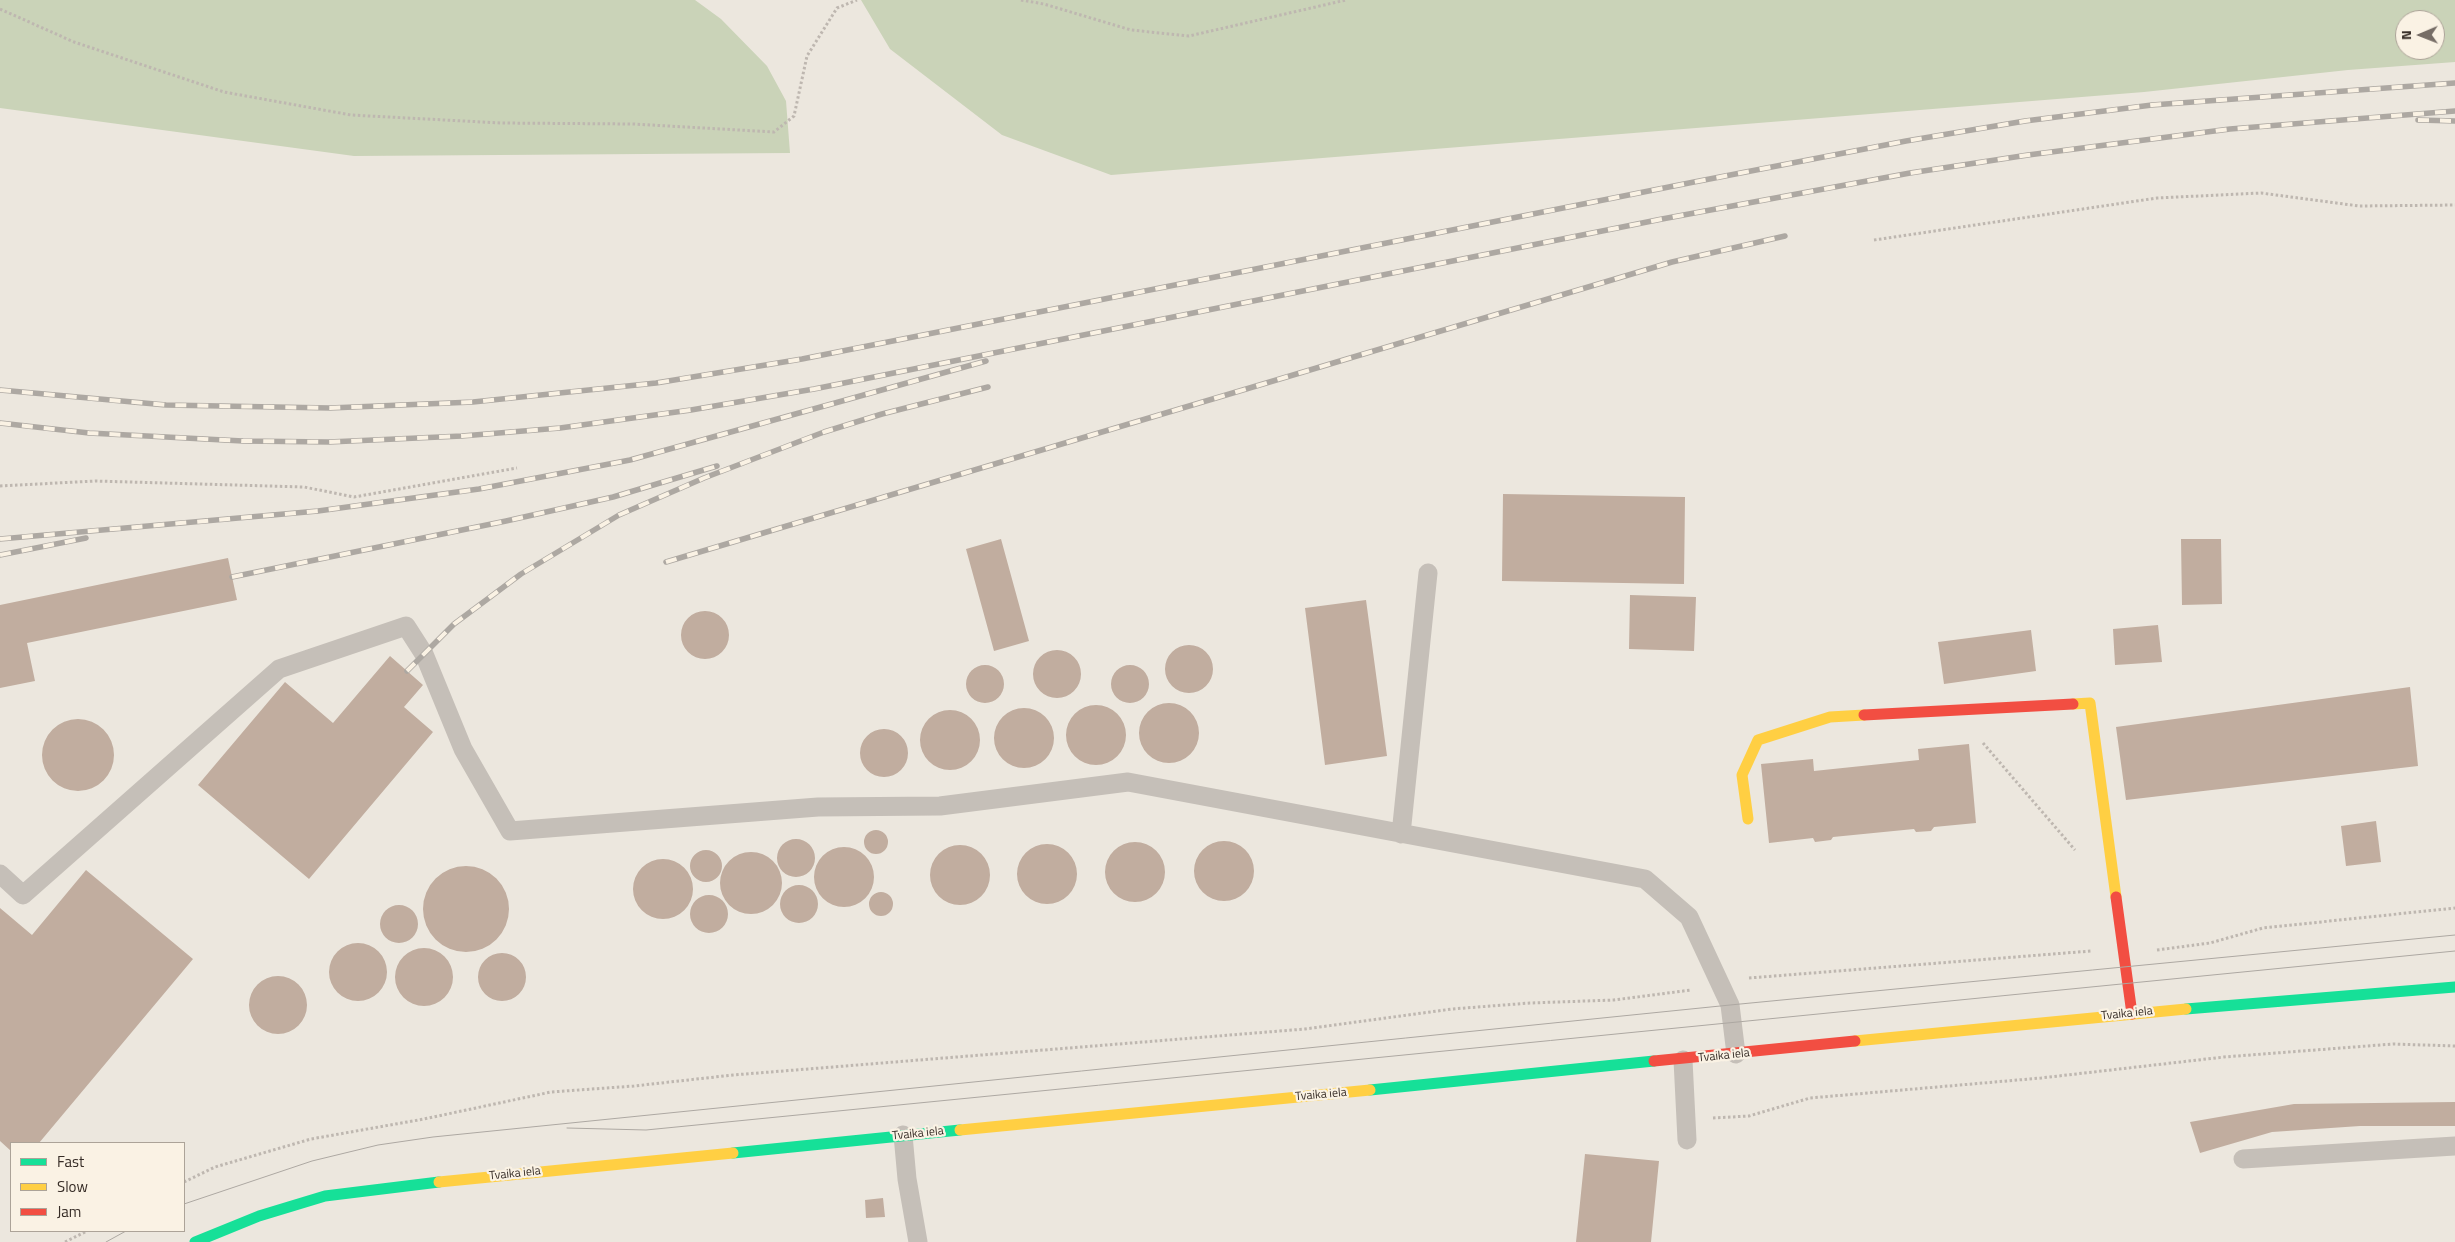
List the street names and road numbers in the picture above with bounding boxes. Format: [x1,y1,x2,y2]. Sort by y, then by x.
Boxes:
street label: Tvaika iela [2101,1004,2153,1024]
street label: Tvaika iela [1698,1046,1750,1066]
street label: Tvaika iela [1295,1086,1347,1104]
street label: Tvaika iela [892,1124,944,1144]
street label: Tvaika iela [489,1164,541,1184]

